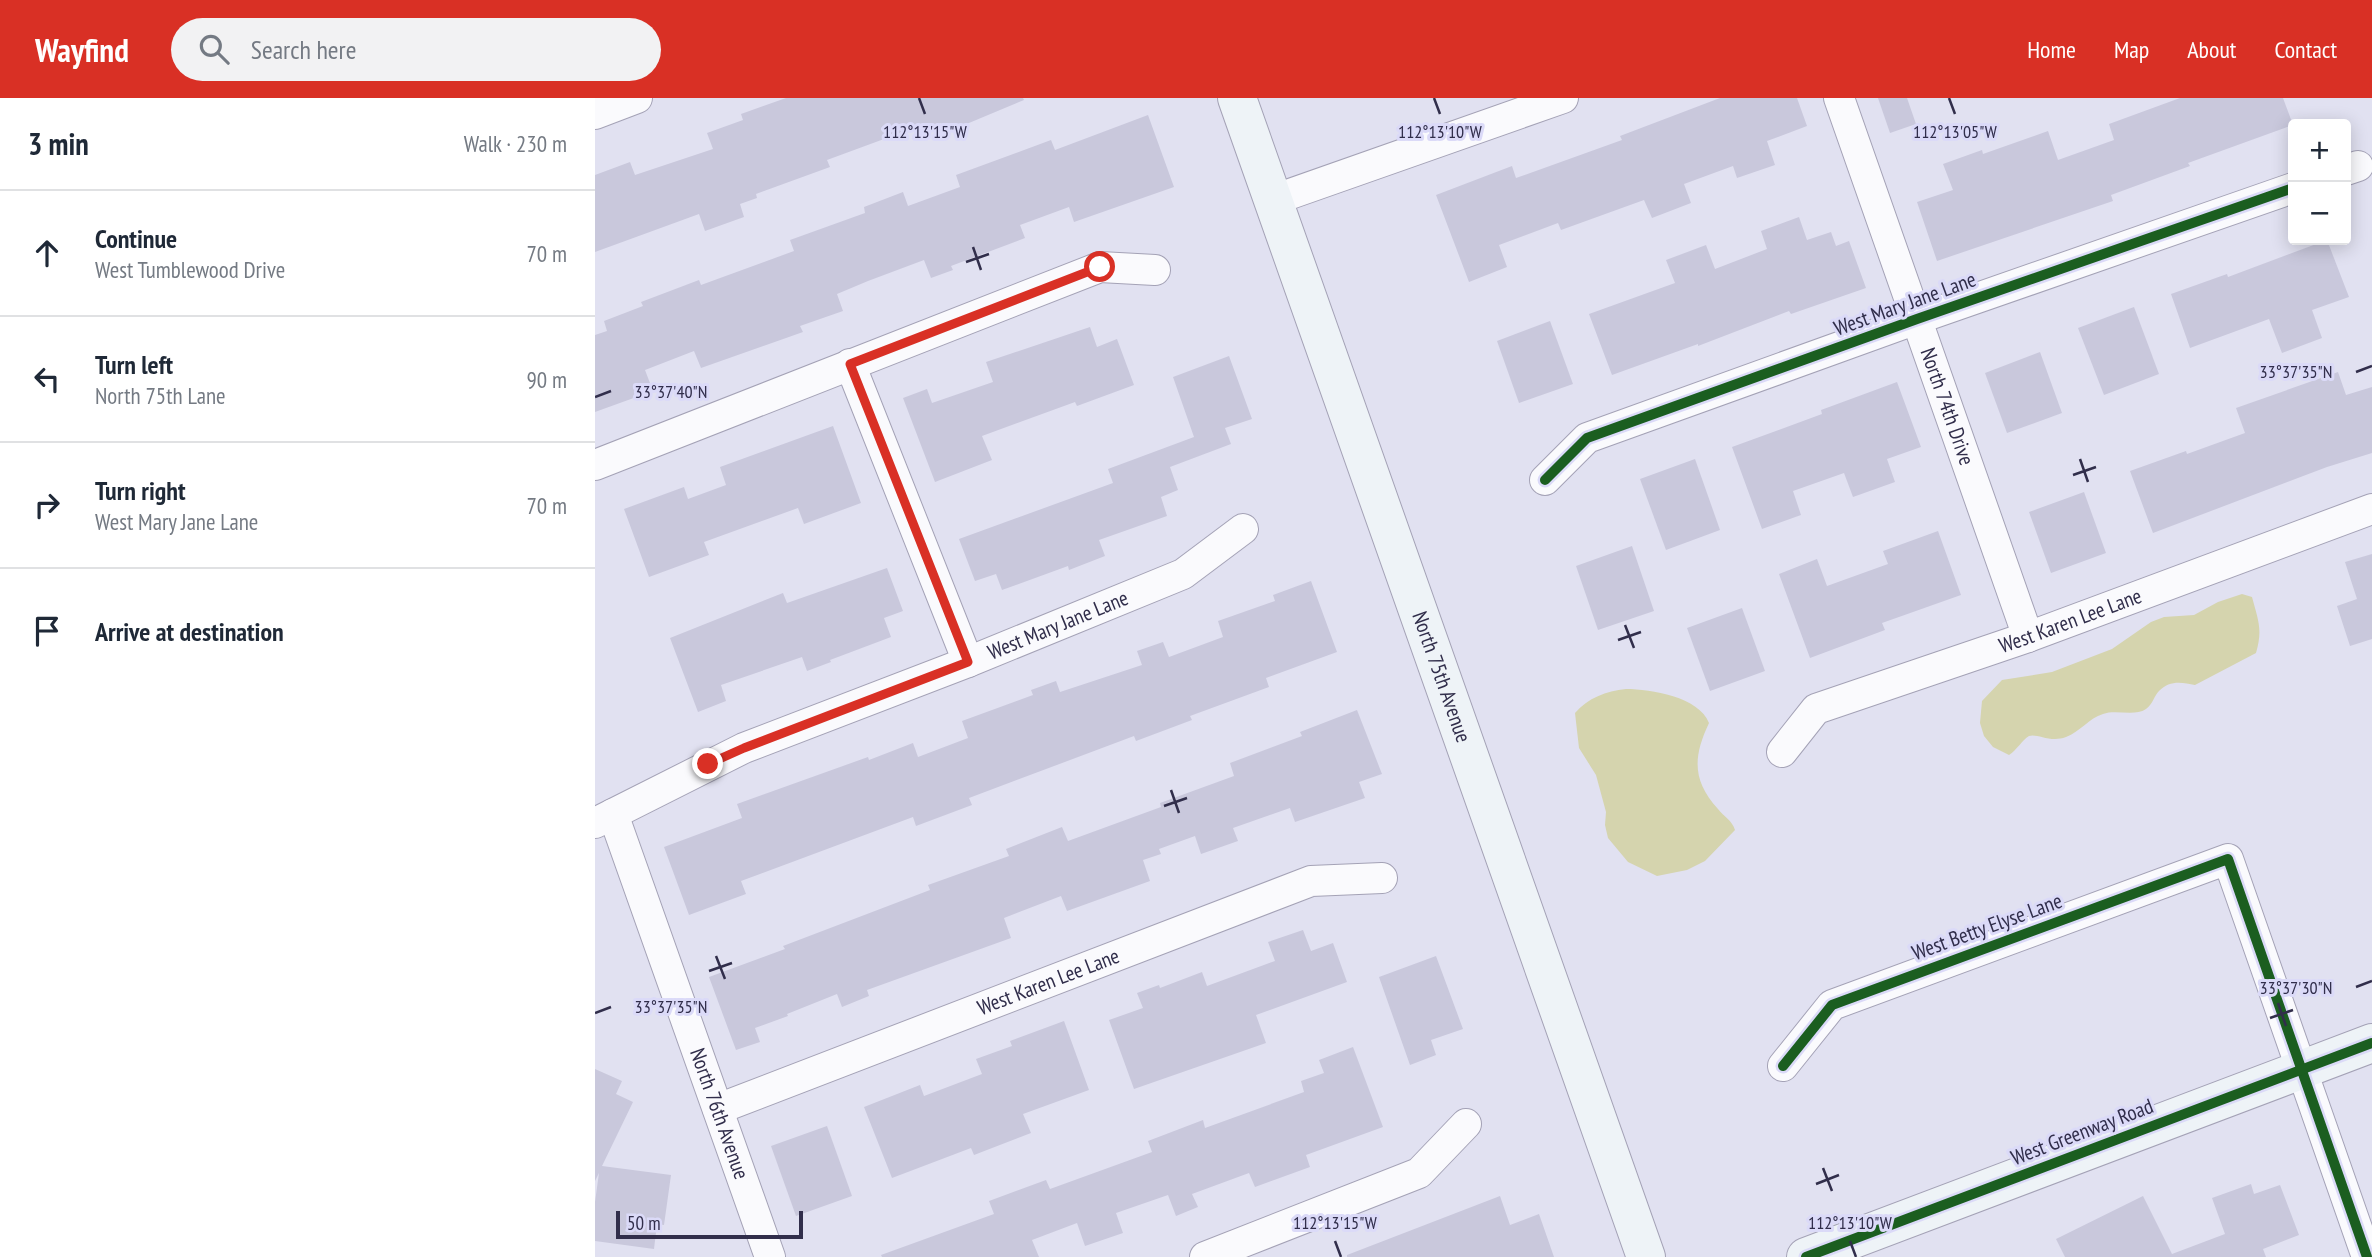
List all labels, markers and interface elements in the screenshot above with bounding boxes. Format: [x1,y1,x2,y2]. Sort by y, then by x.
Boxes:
search box [171,18,661,81]
text: Wayfind [35,28,129,71]
icon: search [195,30,233,68]
text: Search here [251,33,356,66]
text: Home [2027,34,2076,65]
text: Map [2114,34,2149,65]
text: About [2187,34,2236,65]
text: Contact [2274,34,2337,65]
map controls [2288,119,2351,245]
button: + [2288,119,2351,182]
text: 112°13'15"W [883,120,967,143]
text: 112°13'10"W [1398,120,1482,143]
text: 112°13'05"W [1913,120,1997,143]
text: 3 min [28,124,89,163]
text: Walk · 230 m [464,129,567,158]
button: − [2288,182,2351,245]
text: Continue [95,222,177,255]
icon: ahead [28,234,66,272]
text: 70 m [526,239,567,268]
route start [1084,251,1115,282]
text: West Tumblewood Drive [95,255,285,284]
street label: West Mary Jane Lane [1830,265,1980,342]
street label: North 74th Drive [1915,344,1981,469]
text: Turn left [95,348,173,381]
icon: left [28,360,66,398]
text: 33°37'35"N [2260,360,2332,383]
text: 90 m [526,365,567,394]
text: 33°37'40"N [635,380,707,403]
text: North 75th Lane [95,381,226,410]
text: Turn right [95,474,186,507]
icon: right [28,486,66,524]
text: 70 m [526,491,567,520]
text: West Mary Jane Lane [95,507,258,536]
street label: West Karen Lee Lane [1995,582,2145,659]
street label: West Mary Jane Lane [984,584,1132,665]
street label: North 75th Avenue [1406,608,1477,746]
icon: arrive [28,612,66,650]
text: Arrive at destination [95,615,284,648]
route end [692,748,723,779]
street label: West Betty Elyse Lane [1908,887,2066,966]
street label: West Karen Lee Lane [973,942,1123,1021]
text: 33°37'30"N [2260,976,2332,999]
text: 33°37'35"N [635,995,707,1018]
street label: North 76th Avenue [684,1044,755,1183]
street label: West Greenway Road [2007,1092,2157,1171]
scale bar [616,1208,803,1240]
text: 50 m [627,1211,661,1235]
text: 112°13'15"W [1293,1211,1377,1234]
text: 112°13'10"W [1808,1211,1892,1234]

